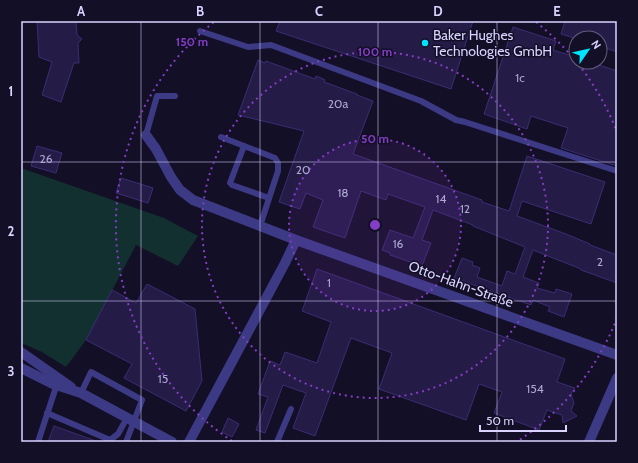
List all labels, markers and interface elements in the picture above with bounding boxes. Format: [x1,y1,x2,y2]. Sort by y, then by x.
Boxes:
text: A [77,3,86,19]
text: B [196,3,204,19]
text: C [315,3,323,19]
text: D [433,3,443,19]
text: E [553,3,561,19]
place label: Baker Hughes Technologies GmbH [433,26,552,60]
north arrow [568,30,608,70]
text: 150 m [176,34,208,49]
text: N [588,37,604,52]
marker: Baker Hughes Technologies GmbH [420,38,430,48]
text: 100 m [358,44,392,59]
house number: 1c [515,70,525,85]
text: 1 [9,83,13,99]
house number: 20a [328,96,348,111]
text: 50 m [361,131,389,146]
house number: 26 [39,151,53,166]
house number: 20 [296,162,310,177]
house number: 18 [337,185,349,200]
house number: 14 [436,191,446,206]
house number: 12 [460,201,470,216]
centre of rings [368,218,382,232]
text: 2 [8,223,15,239]
house number: 16 [393,236,404,251]
house number: 2 [597,254,603,269]
street label: Otto-Hahn-Straße [406,257,516,311]
house number: 1 [327,275,331,290]
text: 3 [7,363,15,379]
house number: 15 [158,371,168,386]
house number: 154 [526,381,544,396]
scale bar [480,407,566,433]
text: 50 m [486,413,514,428]

